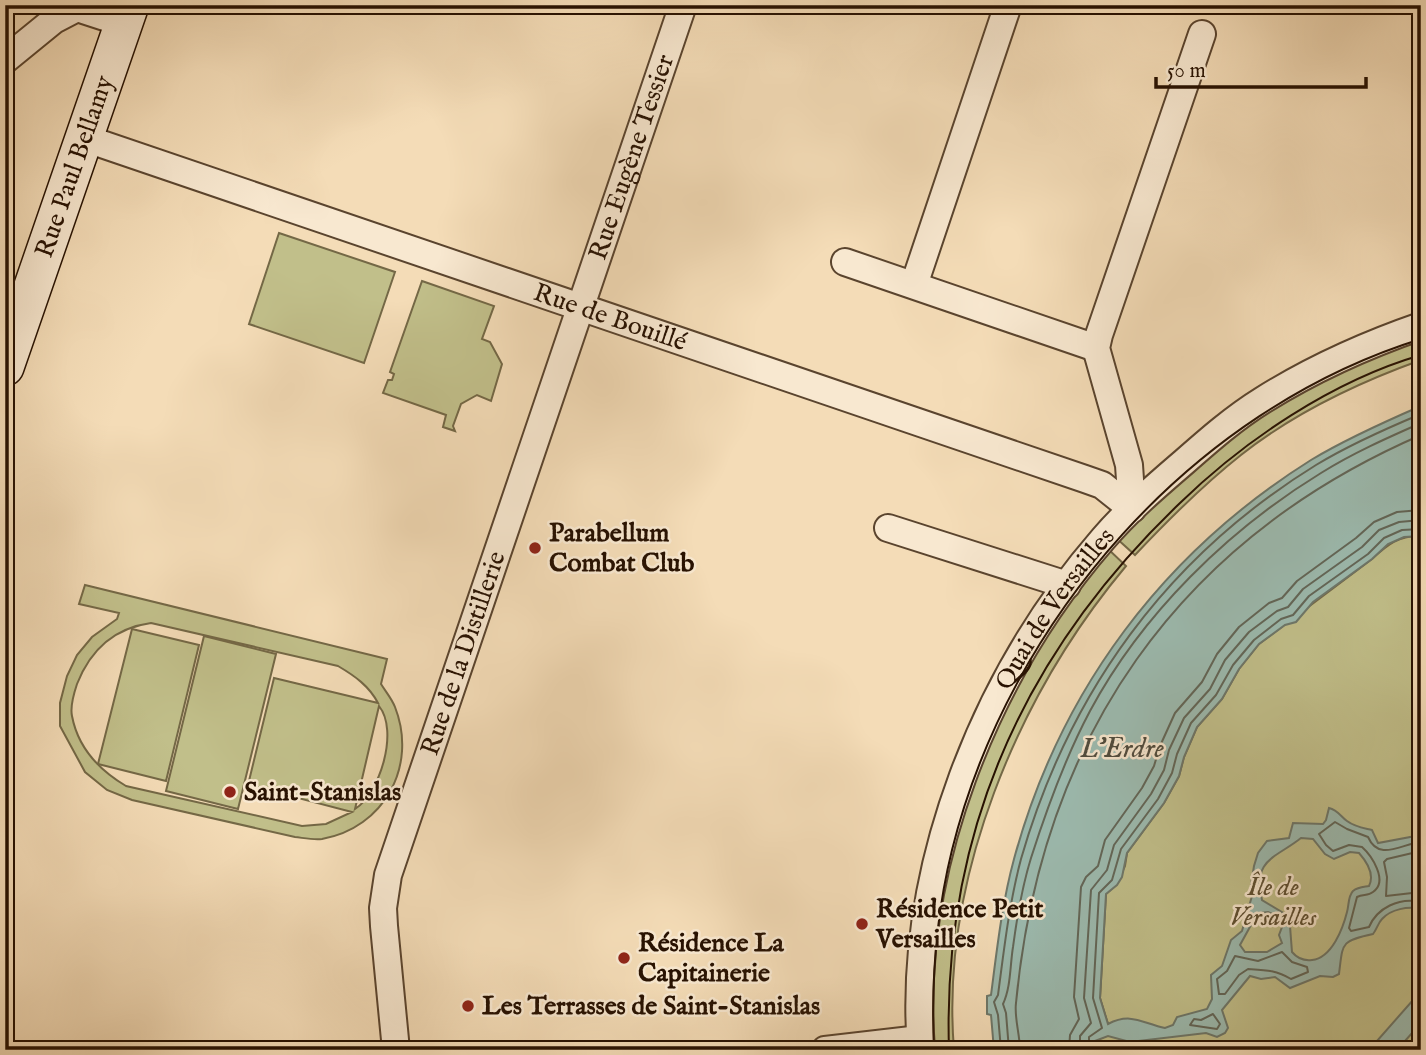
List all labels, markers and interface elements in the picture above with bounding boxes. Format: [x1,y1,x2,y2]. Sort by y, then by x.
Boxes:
scale bar [1156,46,1366,90]
street label: Rue Eugène Tessier [581,50,682,264]
text: 50 m [1167,58,1206,85]
street label: Rue Paul Bellamy [28,71,121,262]
street label: Rue de Bouillé [529,276,691,359]
place label: Parabellum Combat Club [549,517,694,580]
street label: Quai de Versailles [988,521,1122,695]
marker: Parabellum Combat Club [527,540,543,556]
street label: Rue de la Distillerie [413,547,513,760]
water label: L'Erdre [1079,732,1165,767]
place label: Saint-Stanislas [244,776,401,809]
marker: Saint-Stanislas [222,784,238,800]
park label: Île de Versailles [1230,871,1317,934]
place label: Résidence Petit Versailles [875,893,1043,956]
marker: Résidence Petit Versailles [854,916,870,932]
place label: Résidence La Capitainerie [638,927,784,990]
marker: Résidence La Capitainerie [616,950,632,966]
place label: Les Terrasses de Saint-Stanislas [482,990,820,1023]
marker: Les Terrasses de Saint-Stanislas [460,998,476,1014]

